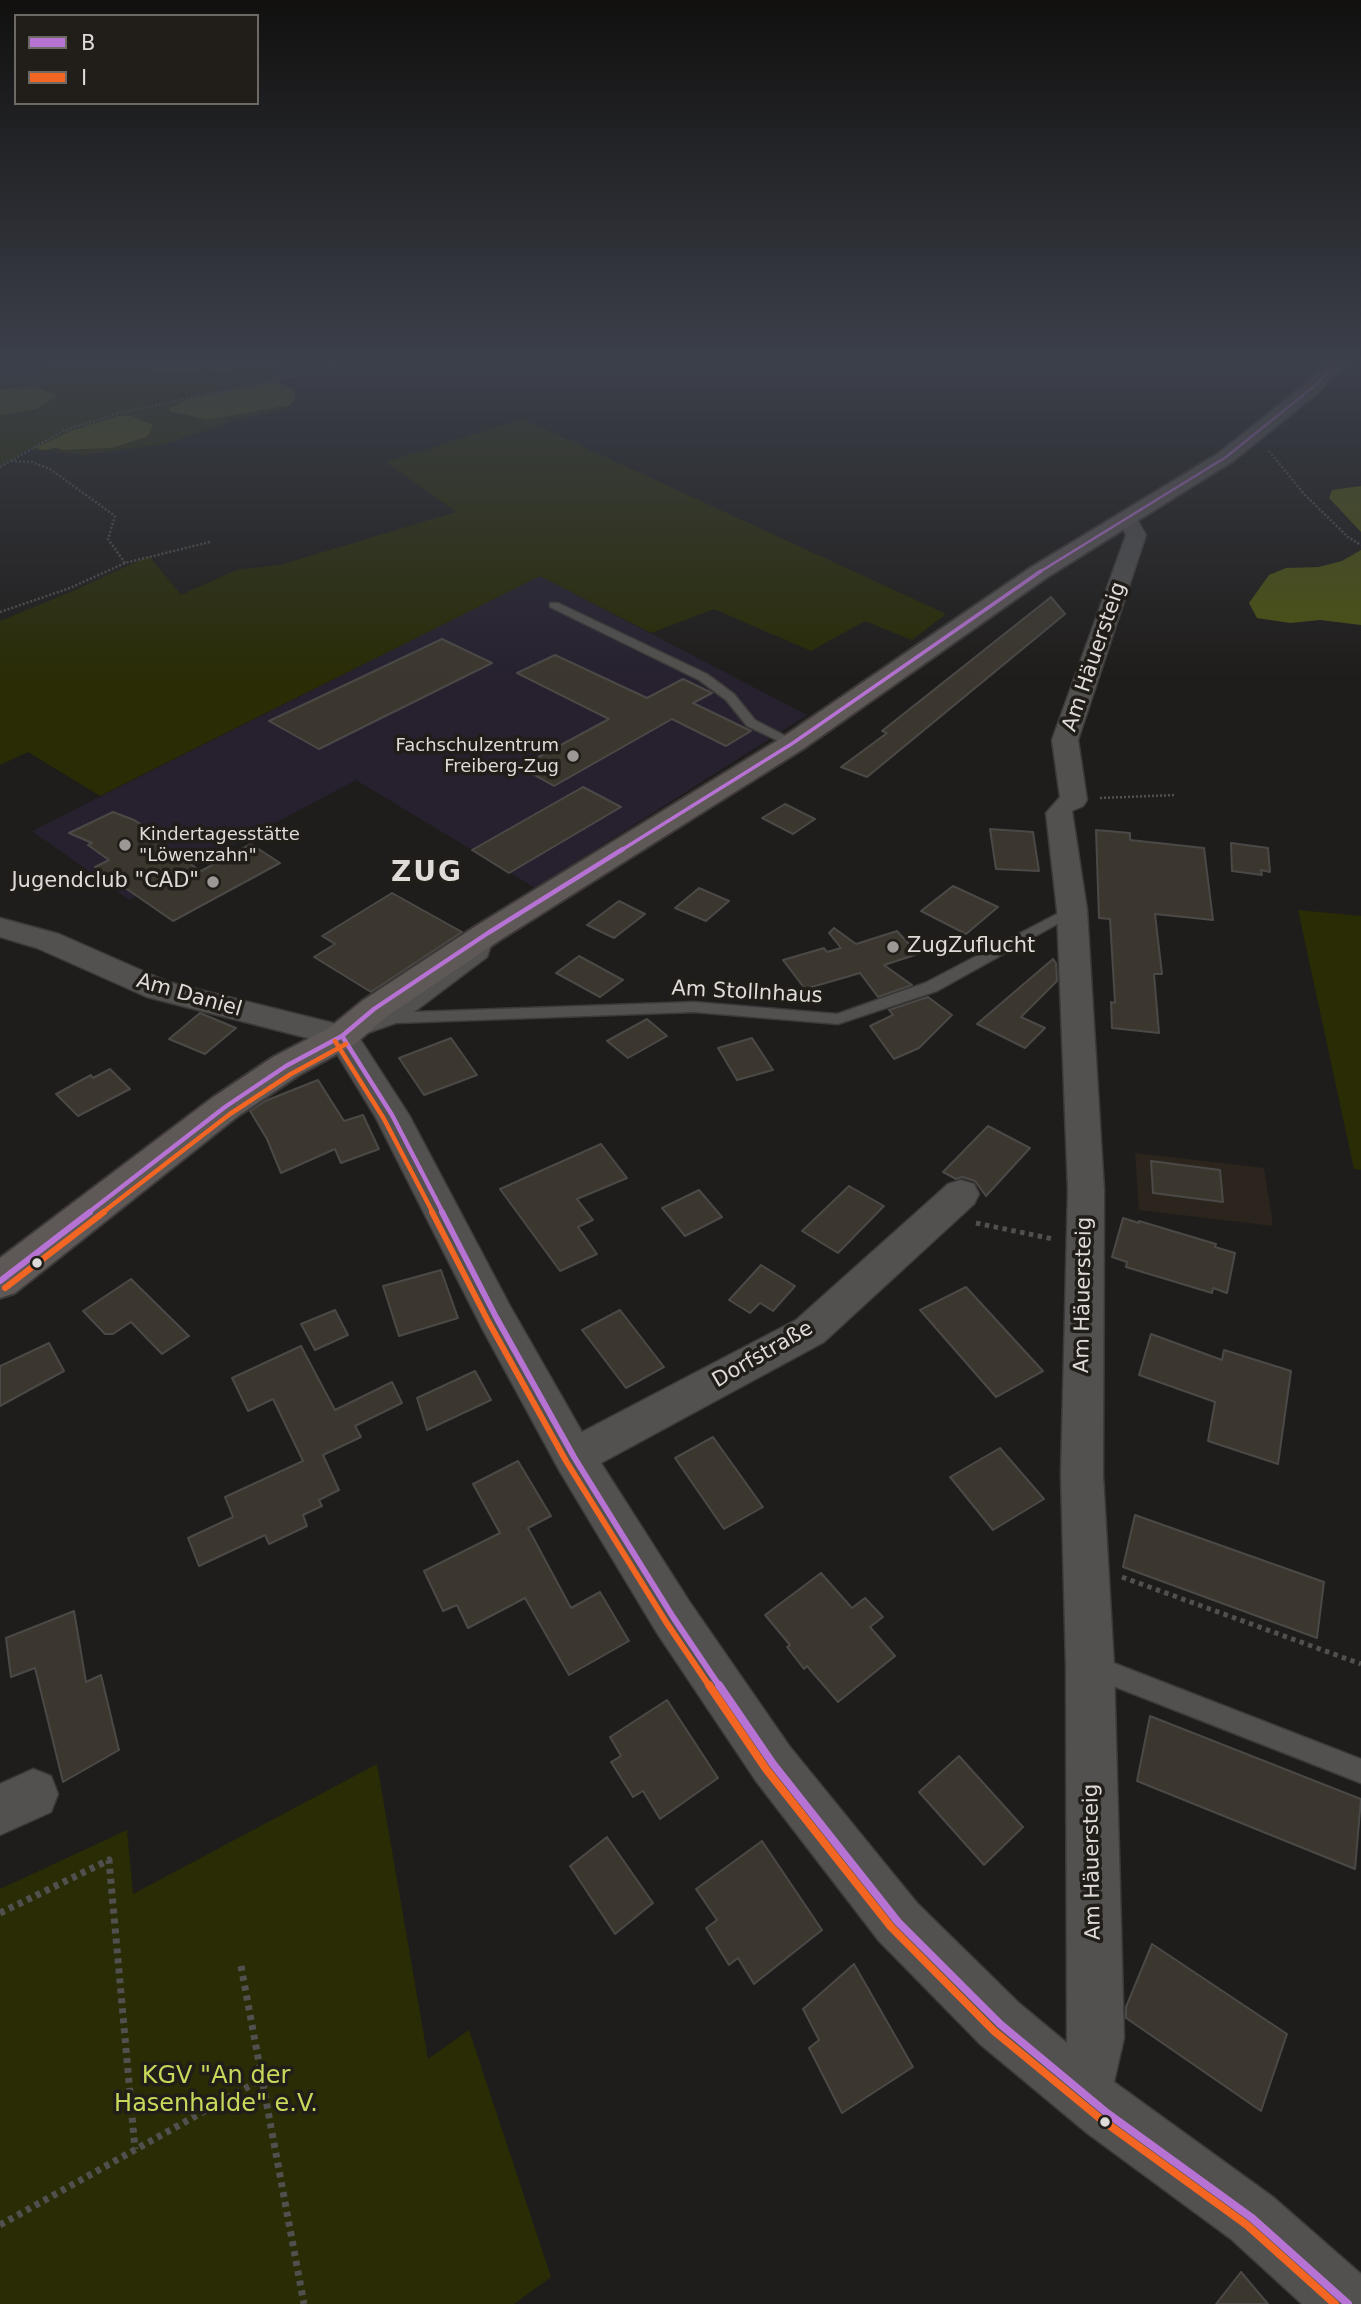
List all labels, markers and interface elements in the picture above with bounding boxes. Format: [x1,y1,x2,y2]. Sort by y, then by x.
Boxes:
legend [14,14,259,105]
text: B [81,31,95,55]
text: I [81,66,87,90]
street label: Am Häuersteig [1058,579,1132,735]
place label: Fachschulzentrum Freiberg-Zug [396,735,559,778]
marker: Fachschulzentrum Freiberg-Zug [565,748,581,764]
place label: Kindertagesstätte "Löwenzahn" [139,824,300,866]
marker: Kindertagesstätte "Löwenzahn" [117,837,133,853]
district label: ZUG [391,857,463,891]
place label: Jugendclub "CAD" [11,869,199,895]
marker: Jugendclub "CAD" [205,874,221,890]
place label: ZugZuflucht [907,934,1035,960]
marker: ZugZuflucht [885,939,901,955]
street label: Am Daniel [133,969,245,1023]
street label: Am Stollnhaus [671,976,823,1010]
street label: Am Häuersteig [1070,1217,1098,1373]
unlabelled marker [30,1256,44,1270]
street label: Dorfstraße [708,1316,818,1394]
street label: Am Häuersteig [1079,1784,1107,1940]
park label: KGV "An der Hasenhalde" e.V. [114,2063,318,2119]
unlabelled marker [1098,2115,1112,2129]

